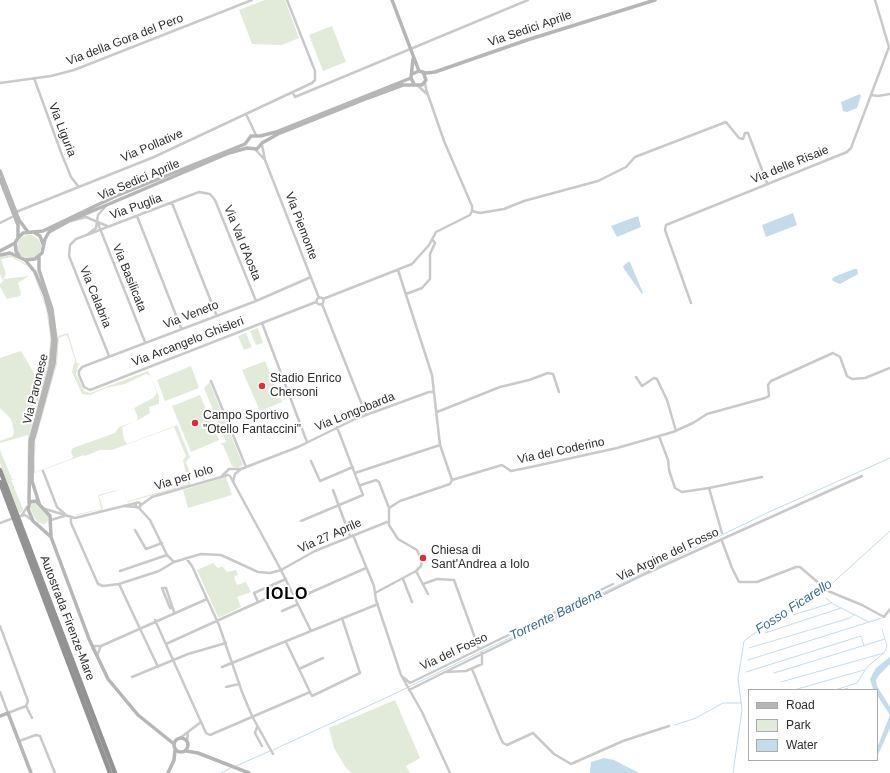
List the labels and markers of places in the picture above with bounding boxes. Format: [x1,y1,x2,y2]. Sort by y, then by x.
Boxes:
place label: Stadio Enrico Chersoni [270,372,341,400]
marker: Stadio Enrico Chersoni [257,381,267,391]
place label: Campo Sportivo "Otello Fantaccini" [203,409,301,437]
marker: Campo Sportivo "Otello Fantaccini" [190,418,200,428]
place label: Chiesa di Sant'Andrea a Iolo [431,544,529,572]
marker: Chiesa di Sant'Andrea a Iolo [418,553,428,563]

